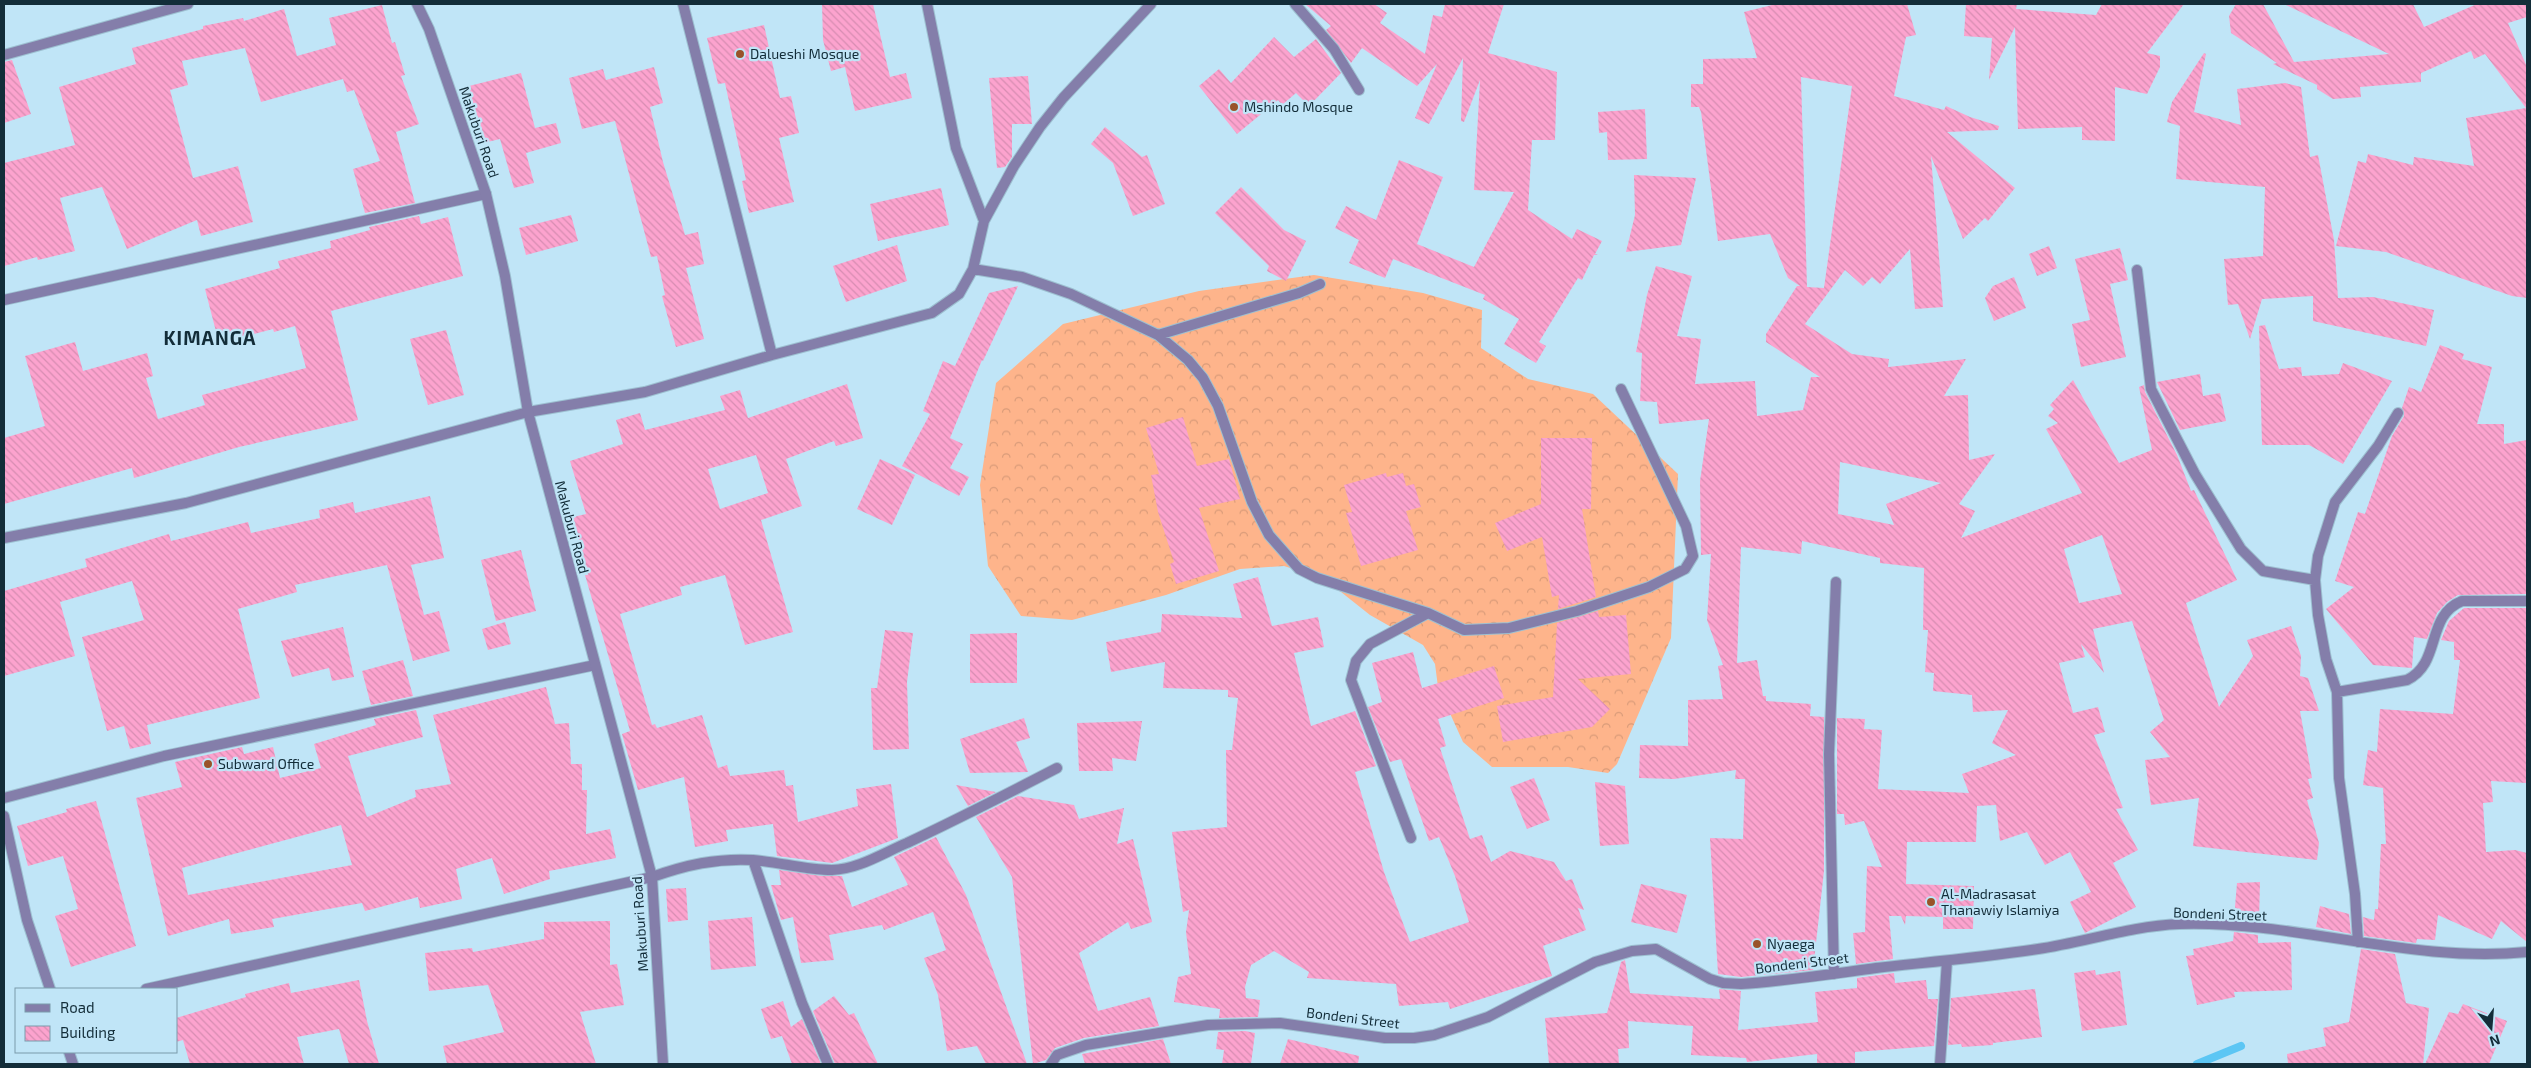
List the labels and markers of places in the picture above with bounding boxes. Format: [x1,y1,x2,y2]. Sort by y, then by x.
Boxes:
place label: Dalueshi Mosque [750,45,859,62]
marker: Dalueshi Mosque [734,48,746,60]
place label: Mshindo Mosque [1244,98,1353,115]
marker: Mshindo Mosque [1228,101,1240,113]
place label: Subward Office [218,755,314,772]
marker: Subward Office [202,758,214,770]
place label: Al-Madrasasat Thanawiy Islamiya [1941,885,2059,918]
marker: Al-Madrasasat Thanawiy Islamiya [1925,896,1937,908]
place label: Nyaega [1767,935,1815,952]
marker: Nyaega [1751,938,1763,950]

